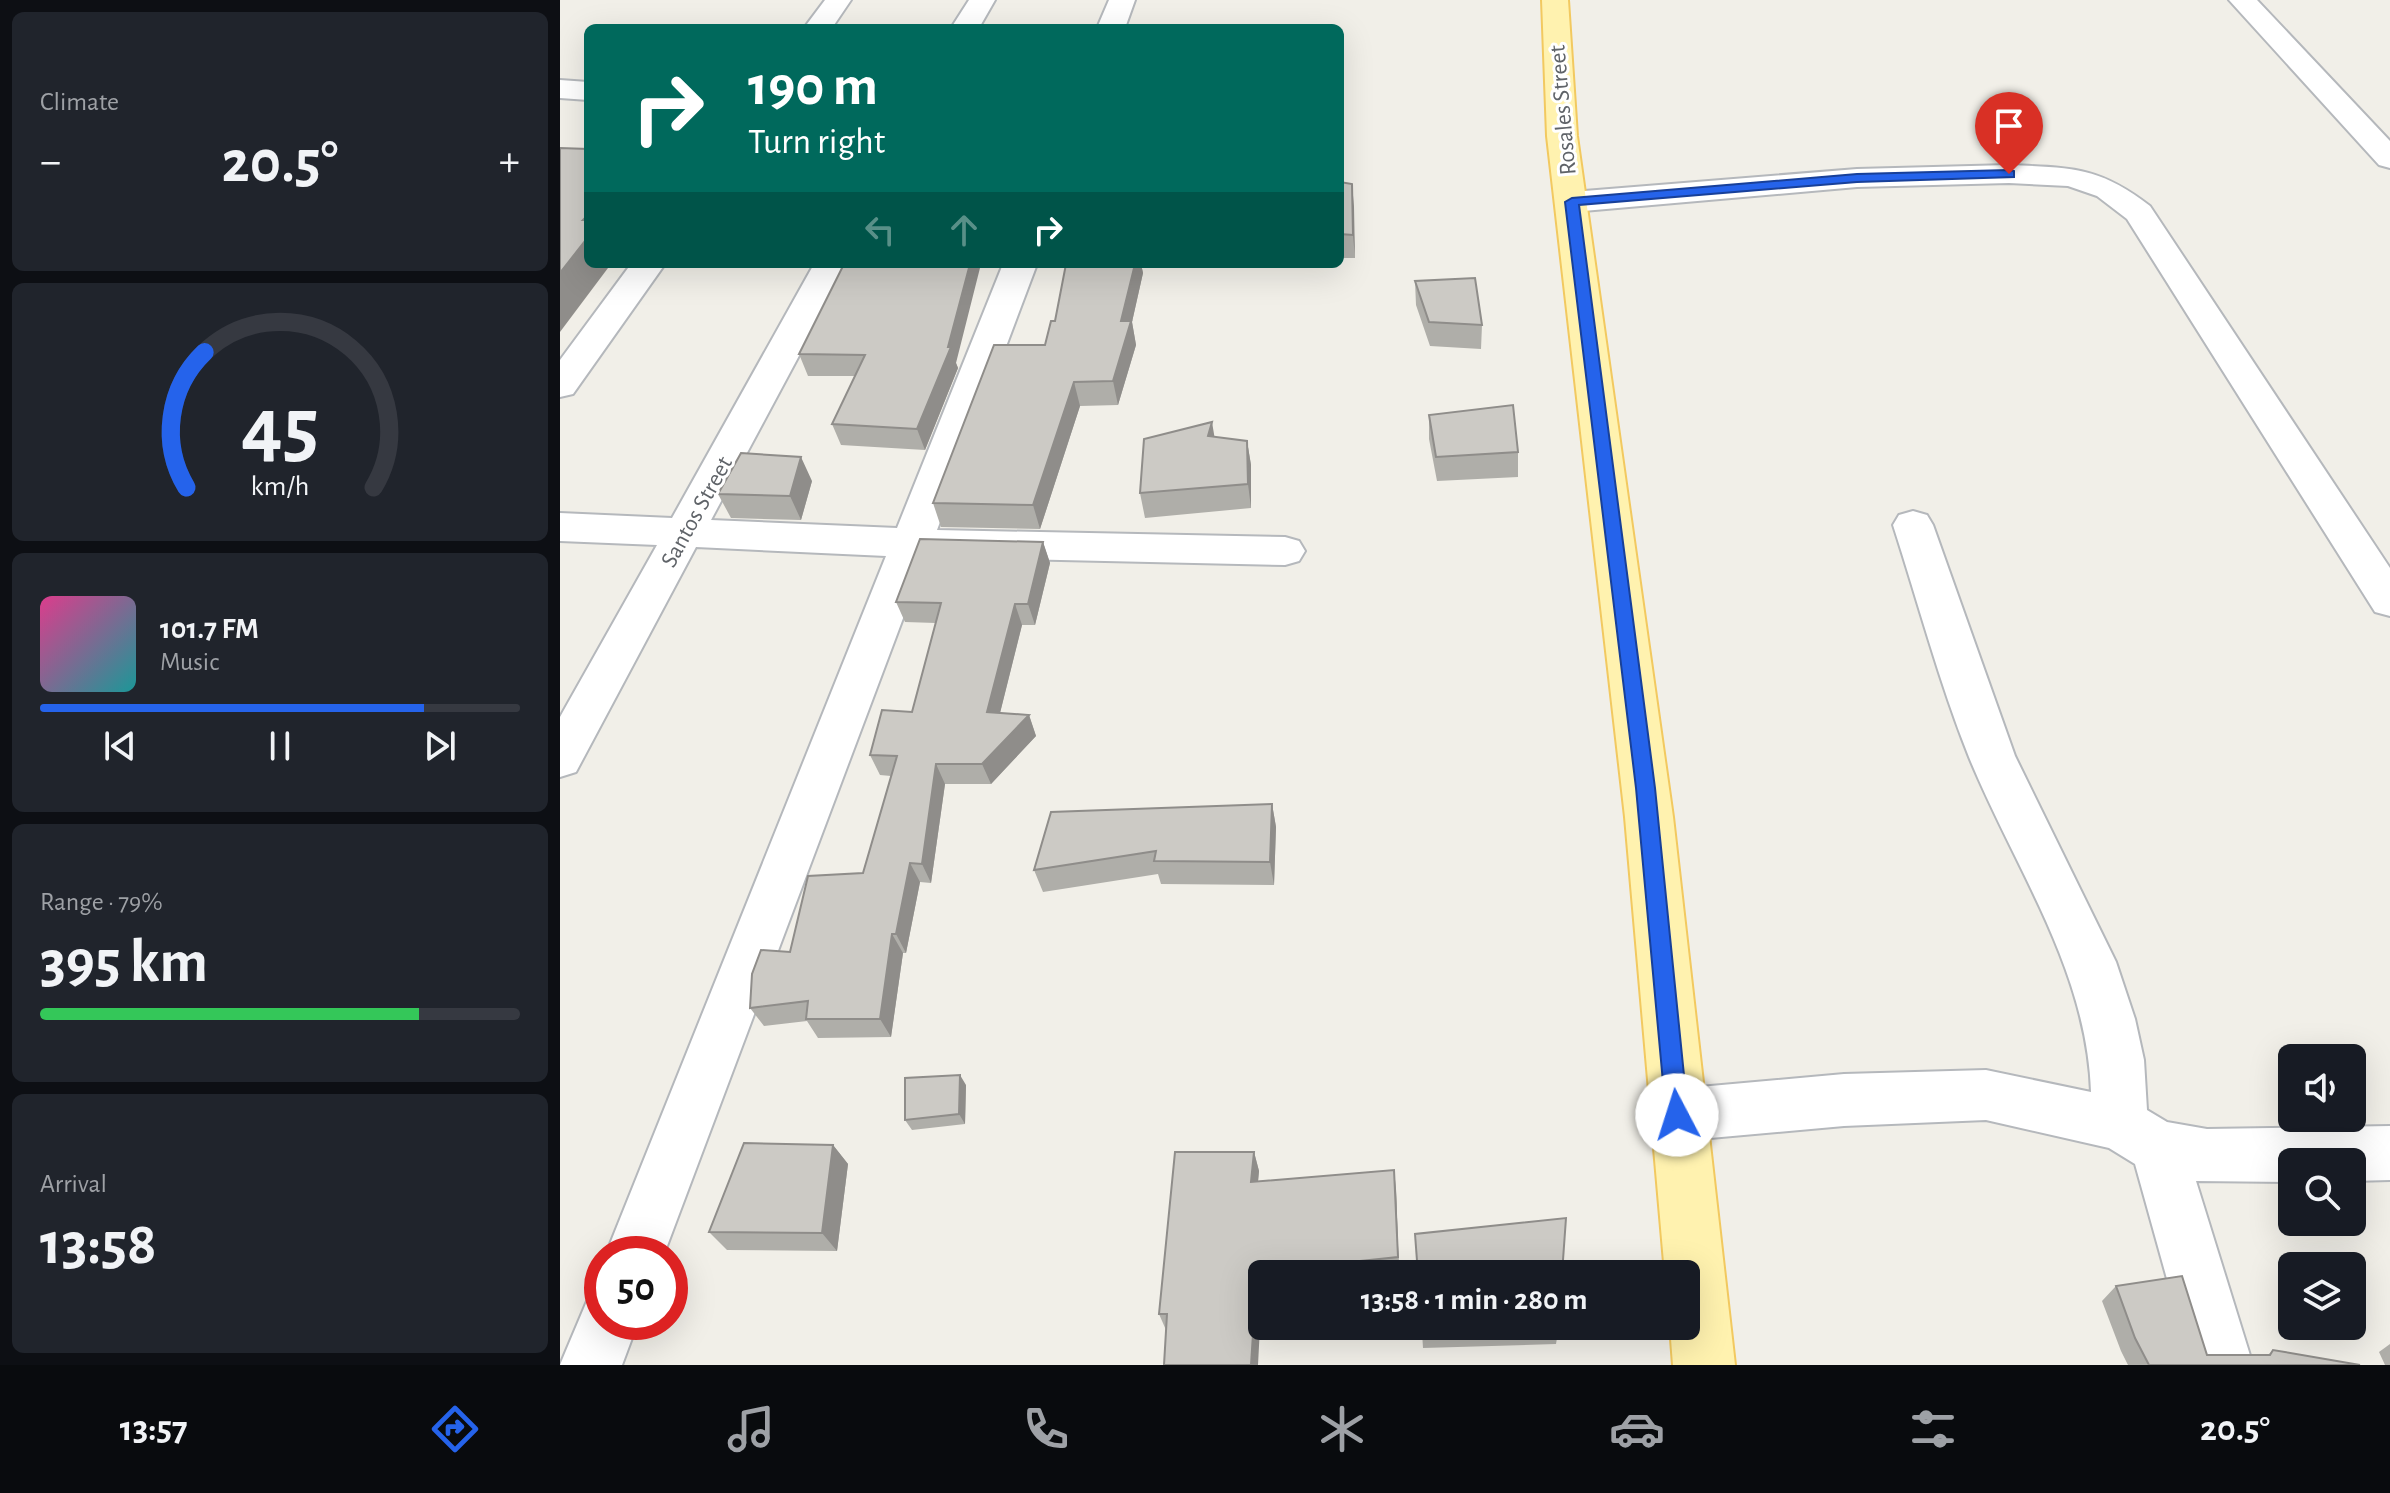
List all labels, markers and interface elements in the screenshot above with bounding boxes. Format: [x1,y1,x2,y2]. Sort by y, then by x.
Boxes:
street label: Rosales Street [1545,44,1581,176]
icon: right [616,56,720,160]
text: 190 m [748,59,878,115]
text: Climate [40,89,119,115]
pin [1975,92,2043,174]
icon: arrive [1987,104,2031,148]
text: Turn right [748,124,885,160]
text: 20.5° [222,133,338,193]
text: − [40,140,61,184]
text: + [499,140,520,184]
icon: left [858,208,902,252]
icon: ahead [942,208,986,252]
icon: right [1026,208,1070,252]
text: 45 [241,386,319,470]
street label: Santos Street [657,452,737,571]
text: km/h [251,472,309,501]
text: 101.7 FM [160,614,259,644]
text: Music [160,649,219,675]
icon: previous [98,724,142,768]
icon: pause [258,724,302,768]
icon: next [418,724,462,768]
text: Range · 79% [40,889,163,915]
text: 395 km [40,933,208,993]
map controls [2278,1044,2366,1340]
button: sound [2278,1044,2366,1132]
position arrow [1635,1073,1719,1157]
button: search [2278,1148,2366,1236]
text: Arrival [40,1171,107,1197]
text: 13:58 [40,1215,157,1275]
speed limit sign: 50 [584,1236,688,1340]
button: layers [2278,1252,2366,1340]
text: 13:58 · 1 min · 280 m [1361,1285,1587,1315]
icon: directions [427,1401,483,1457]
icon: music [723,1401,779,1457]
icon: phone [1018,1401,1074,1457]
icon: climate [1314,1401,1370,1457]
icon: car [1609,1401,1665,1457]
icon: filters [1905,1401,1961,1457]
text: 13:57 [120,1411,188,1447]
text: 20.5° [2200,1411,2270,1447]

